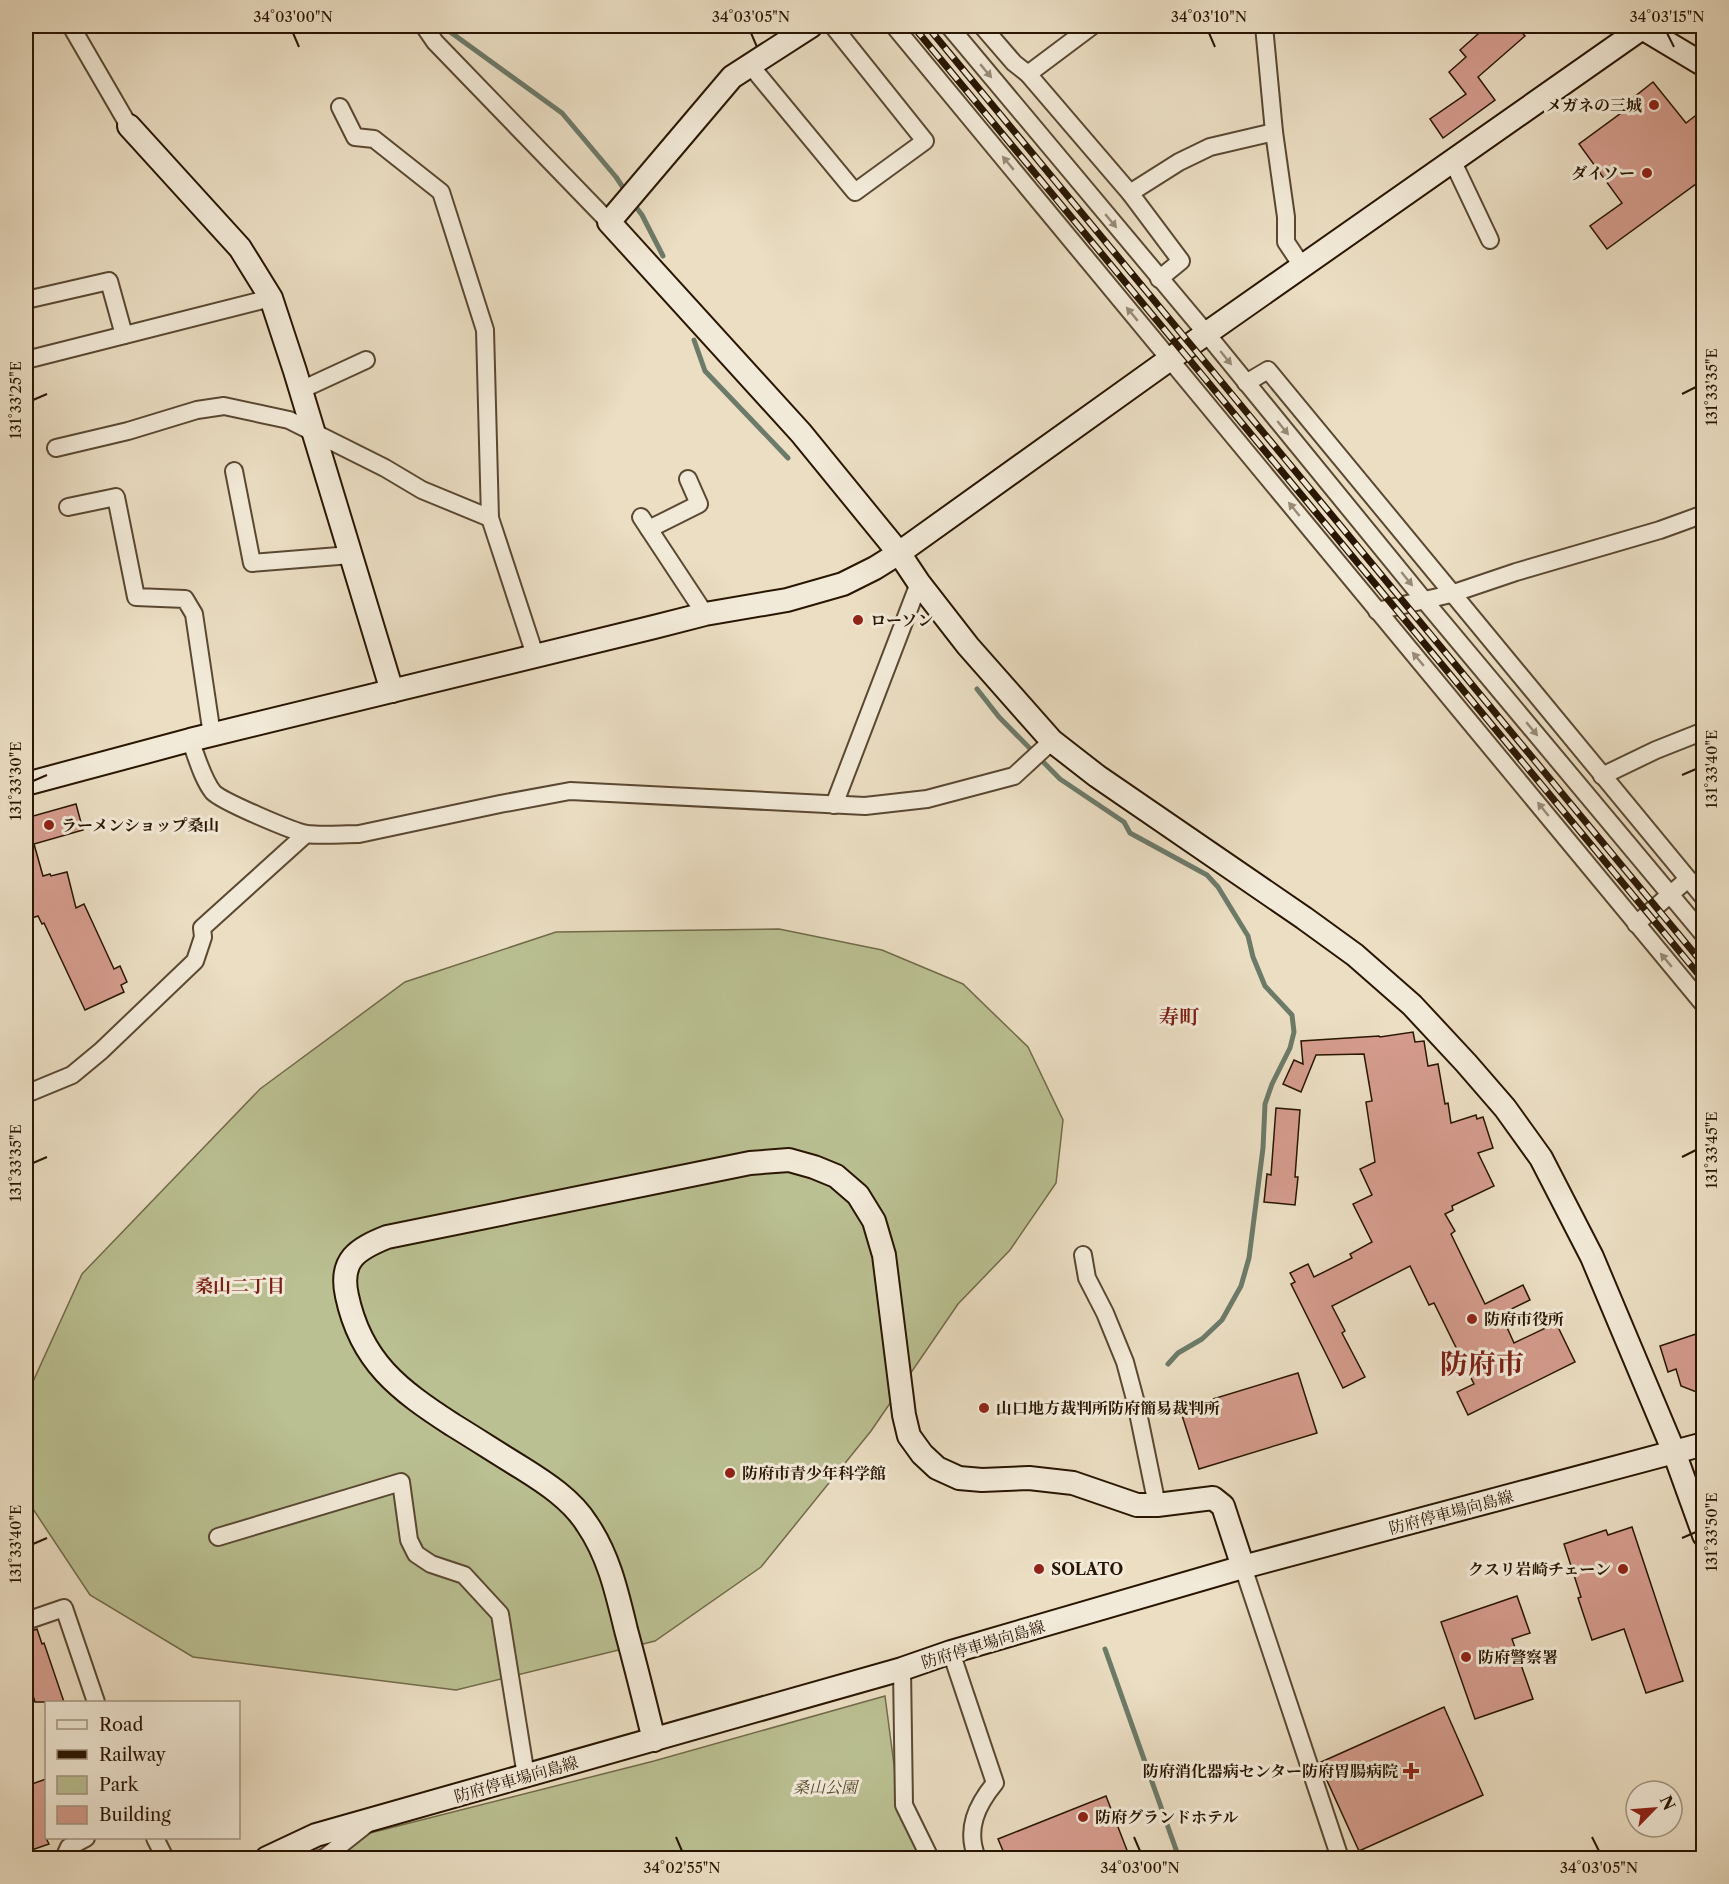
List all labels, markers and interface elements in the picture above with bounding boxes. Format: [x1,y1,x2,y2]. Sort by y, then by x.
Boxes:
text: 34°03'00"N [253,7,333,26]
text: 34°03'05"N [712,7,790,26]
text: 34°03'10"N [1171,7,1247,26]
text: 34°03'15"N [1629,7,1705,26]
one-way arrow [979,63,992,78]
place label: メガネの三城 [1546,95,1642,115]
marker: メガネの三城 [1647,98,1661,112]
one-way arrow [1003,156,1015,171]
place label: ダイソー [1571,163,1635,183]
marker: ダイソー [1640,166,1654,180]
one-way arrow [1104,213,1117,229]
one-way arrow [1126,306,1139,322]
text: 131°33'35"E [1702,348,1721,426]
one-way arrow [1220,350,1233,366]
text: 131°33'25"E [6,361,25,439]
one-way arrow [1277,421,1289,436]
one-way arrow [1287,501,1300,517]
one-way arrow [1400,572,1412,587]
place label: ローソン [870,610,933,630]
marker: ローソン [851,613,865,627]
one-way arrow [1412,652,1425,667]
one-way arrow [1525,721,1538,737]
text: 131°33'40"E [1702,730,1721,808]
text: 131°33'30"E [6,741,25,821]
one-way arrow [1536,801,1549,817]
place label: ラーメンショップ桑山 [61,815,219,835]
marker: ラーメンショップ桑山 [42,818,56,832]
one-way arrow [1660,953,1673,968]
district label: 寿町 [1159,1005,1200,1029]
text: 131°33'45"E [1702,1111,1721,1189]
text: 131°33'35"E [6,1124,25,1202]
district label: 桑山二丁目 [195,1275,285,1297]
place label: 防府市役所 [1484,1309,1564,1329]
marker: 防府市役所 [1465,1312,1479,1326]
district label: 防府市 [1440,1347,1524,1381]
place label: 山口地方裁判所防府簡易裁判所 [996,1398,1220,1418]
marker: 山口地方裁判所防府簡易裁判所 [977,1401,991,1415]
place label: 防府市青少年科学館 [742,1463,886,1483]
marker: 防府市青少年科学館 [723,1466,737,1480]
street label: 防府停車場向島線 [1387,1486,1515,1538]
text: 131°33'50"E [1702,1493,1721,1571]
text: 131°33'40"E [6,1505,25,1583]
place label: SOLATO [1051,1559,1124,1579]
place label: クスリ岩崎チェーン [1468,1559,1611,1579]
marker: SOLATO [1032,1562,1046,1576]
marker: クスリ岩崎チェーン [1616,1562,1630,1576]
street label: 防府停車場向島線 [919,1616,1047,1672]
place label: 防府警察署 [1478,1647,1558,1667]
marker: 防府警察署 [1459,1650,1473,1664]
legend [45,1701,240,1839]
text: Road [99,1714,144,1736]
text: Railway [99,1744,167,1766]
street label: 防府停車場向島線 [452,1752,580,1806]
place label: 防府消化器病センター防府胃腸病院 [1143,1761,1398,1781]
marker: 防府消化器病センター防府胃腸病院 [1402,1762,1420,1780]
text: Park [99,1774,140,1796]
park label: 桑山公園 [793,1777,860,1797]
north arrow [1624,1779,1684,1839]
text: N [1656,1792,1680,1813]
text: Building [99,1804,171,1826]
place label: 防府グランドホテル [1095,1807,1238,1827]
marker: 防府グランドホテル [1076,1810,1090,1824]
text: 34°02'55"N [643,1858,721,1877]
text: 34°03'00"N [1100,1858,1180,1877]
text: 34°03'05"N [1560,1858,1638,1877]

